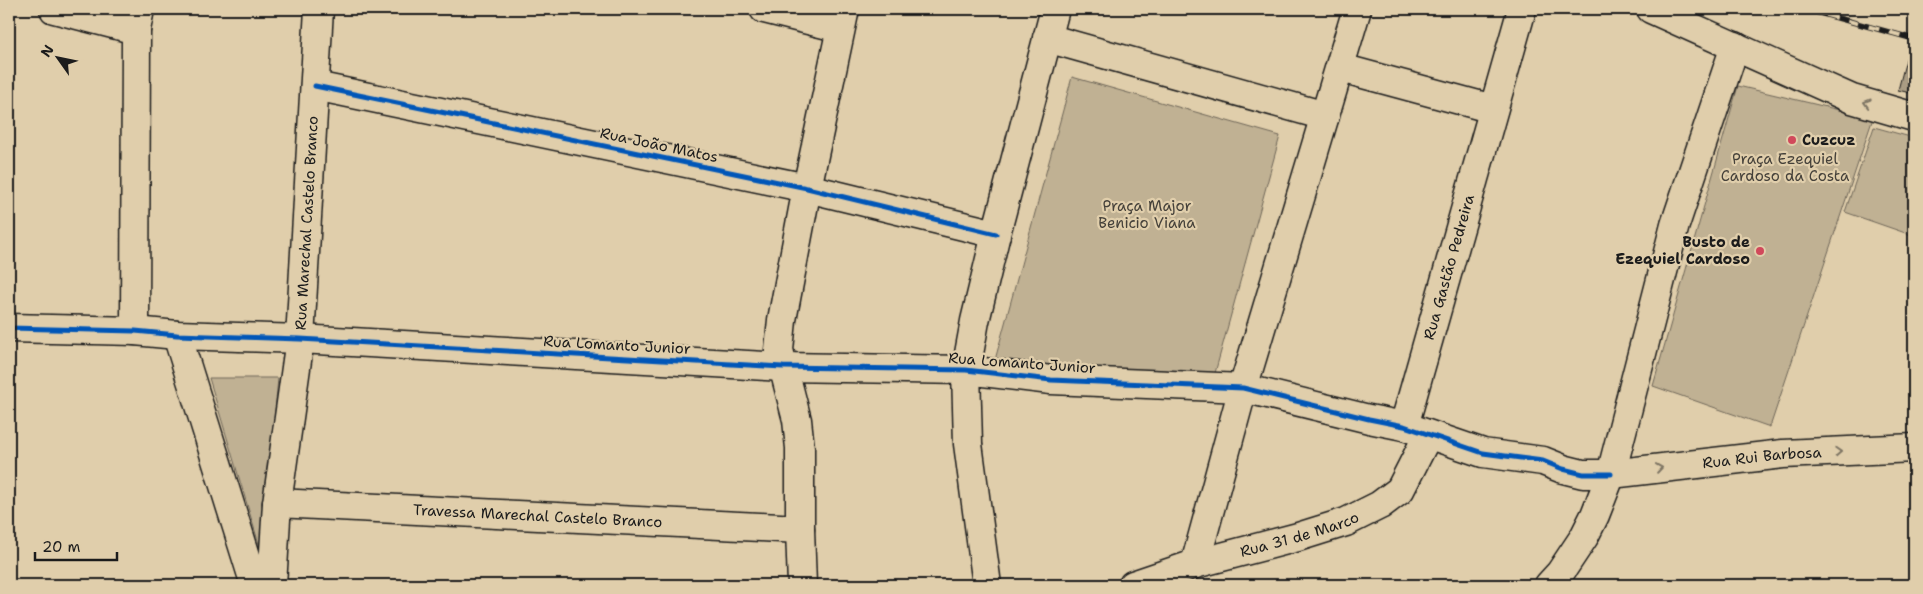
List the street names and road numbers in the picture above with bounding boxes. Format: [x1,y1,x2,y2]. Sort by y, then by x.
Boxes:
street label: Rua Marechal Castelo Branco [291,115,323,331]
street label: Rua João Matos [598,123,720,167]
street label: Rua Gastão Pedreira [1419,192,1479,342]
street label: Rua Lomanto Junior [543,331,691,359]
street label: Rua Lomanto Junior [948,348,1096,378]
street label: Rua Rui Barbosa [1701,442,1823,473]
street label: Travessa Marechal Castelo Branco [413,500,663,532]
street label: Rua 31 de Marco [1238,507,1362,562]

